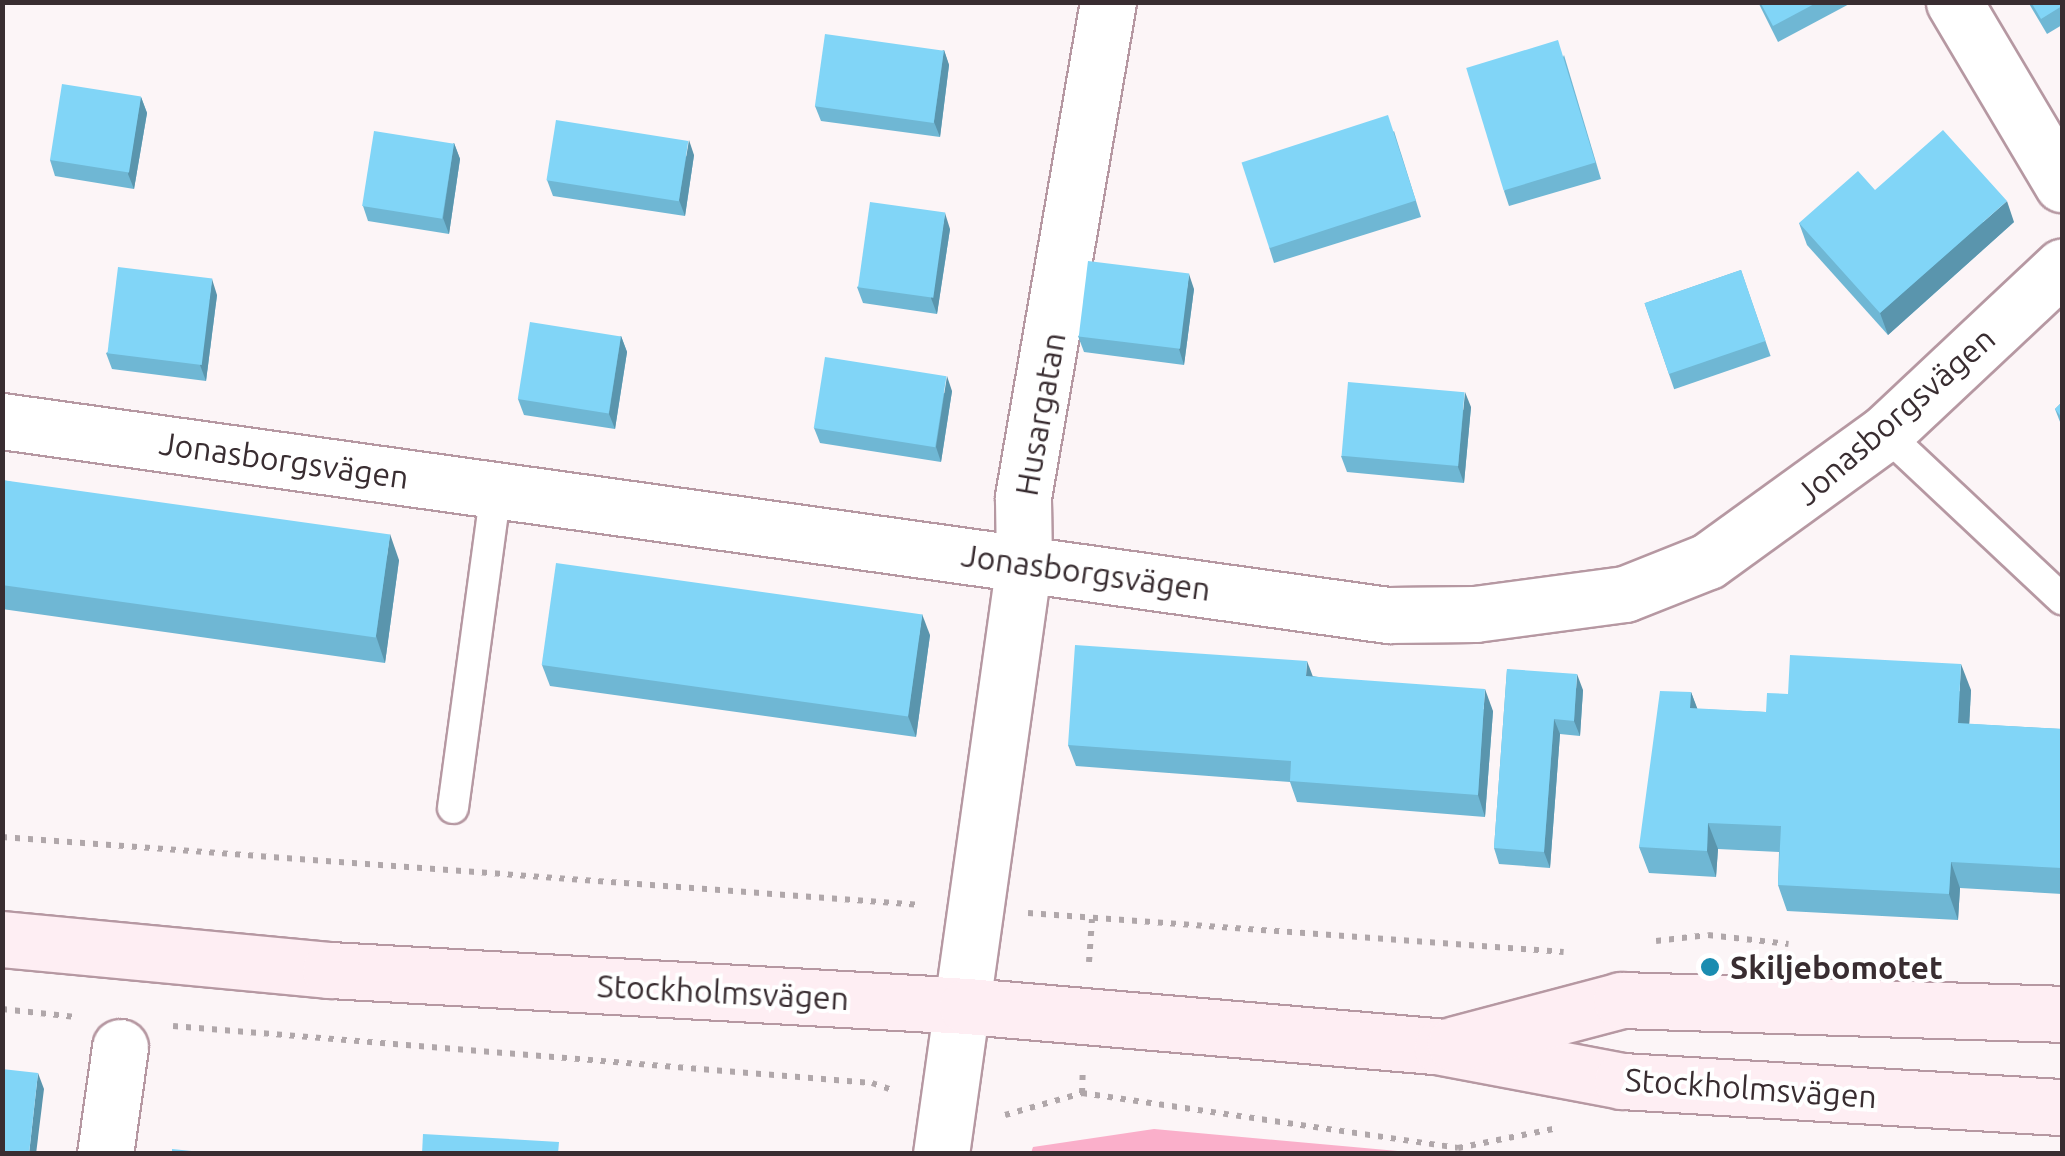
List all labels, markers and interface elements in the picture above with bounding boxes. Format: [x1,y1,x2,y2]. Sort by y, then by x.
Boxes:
street label: Jonasborgsvägen [1788,319,2002,513]
street label: Husargatan [1007,329,1073,499]
street label: Jonasborgsvägen [157,424,411,496]
street label: Jonasborgsvägen [959,536,1213,608]
place label: Skiljebomotet [1730,948,1943,986]
marker: Skiljebomotet [1699,956,1721,978]
street label: Stockholmsvägen [596,966,850,1018]
street label: Stockholmsvägen [1624,1060,1878,1116]

